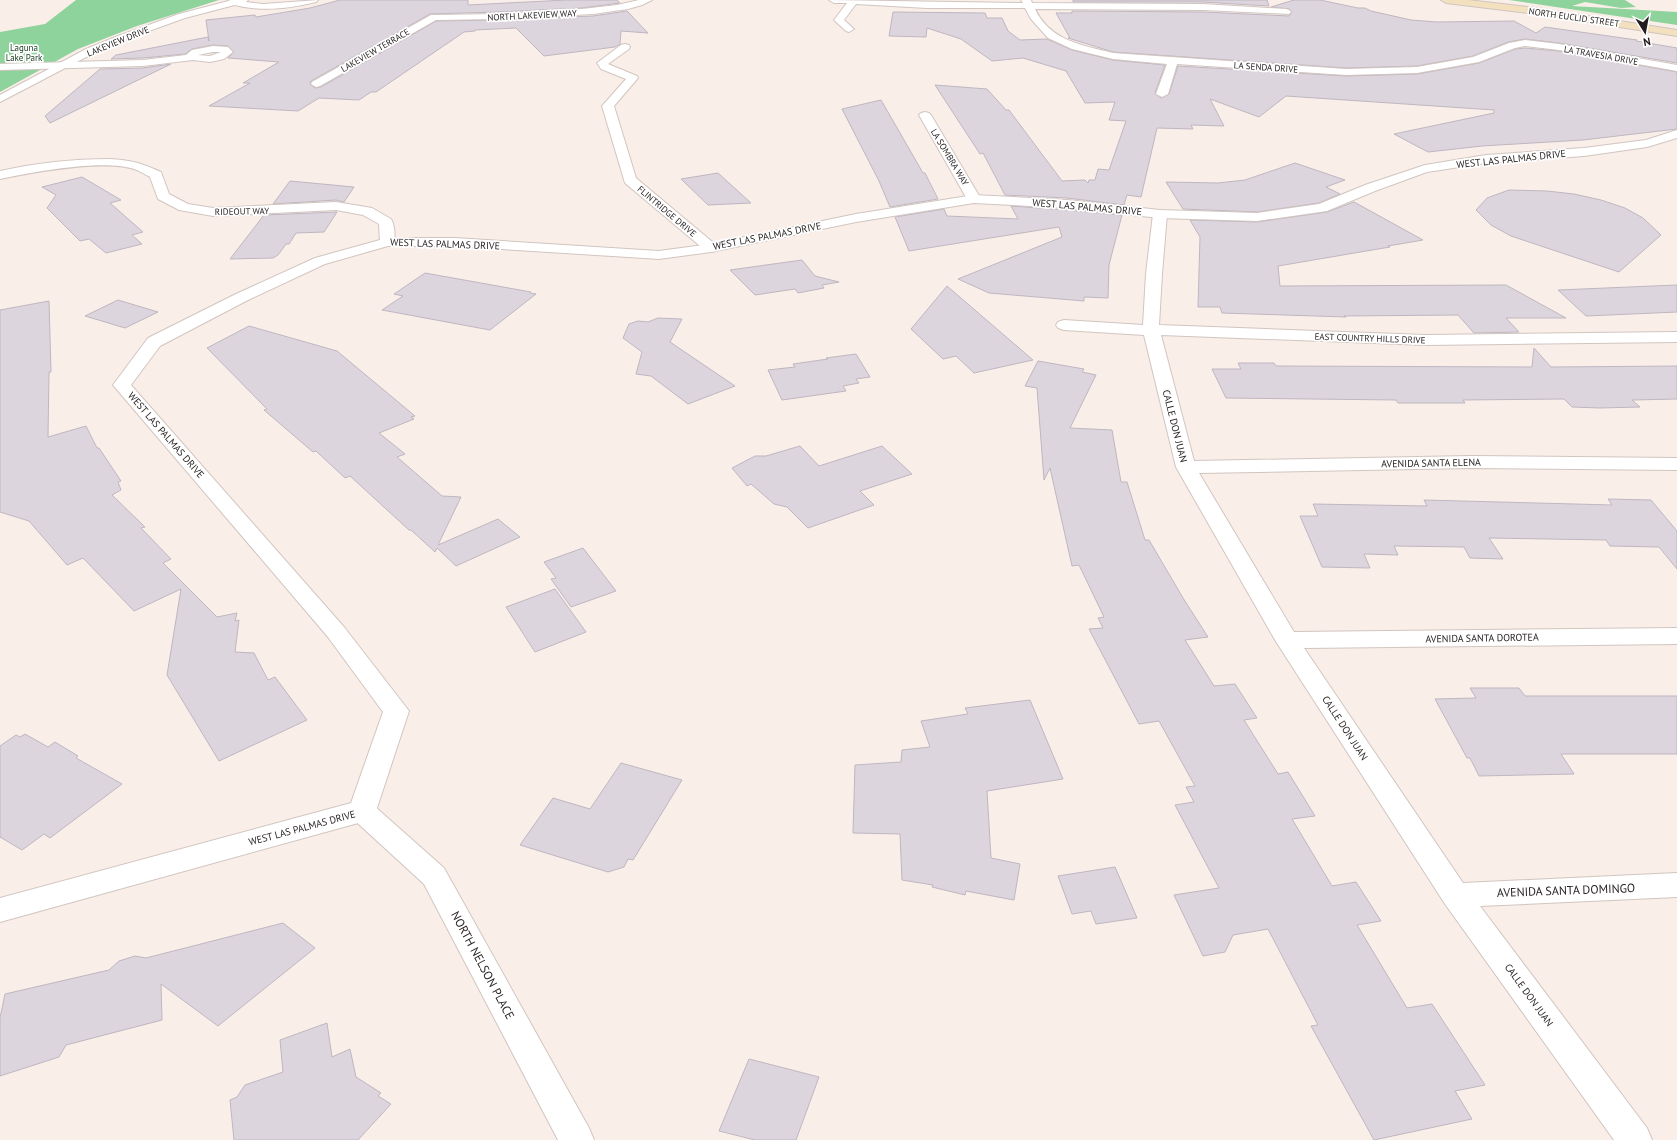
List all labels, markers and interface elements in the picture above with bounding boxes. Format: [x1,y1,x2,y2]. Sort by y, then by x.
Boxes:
street label: NORTH EUCLID STREET [1528,5,1620,29]
street label: NORTH LAKEVIEW WAY [487,7,577,23]
north arrow [1625,12,1665,52]
street label: LAKEVIEW DRIVE [85,23,151,59]
street label: LAKEVIEW TERRACE [339,26,411,74]
text: N [1642,34,1652,49]
park label: Laguna Lake Park [6,42,43,63]
street label: LA TRAVESIA DRIVE [1563,43,1639,67]
street label: LA SENDA DRIVE [1233,59,1299,75]
street label: LA SOMBRA WAY [929,127,971,187]
street label: WEST LAS PALMAS DRIVE [1456,147,1566,171]
street label: FLINTRIDGE DRIVE [635,183,699,239]
street label: WEST LAS PALMAS DRIVE [1032,196,1142,218]
street label: RIDEOUT WAY [215,205,269,217]
street label: WEST LAS PALMAS DRIVE [712,219,822,253]
street label: WEST LAS PALMAS DRIVE [390,236,500,252]
street label: EAST COUNTRY HILLS DRIVE [1314,331,1426,345]
street label: CALLE DON JUAN [1160,388,1190,464]
street label: WEST LAS PALMAS DRIVE [125,389,207,481]
street label: AVENIDA SANTA ELENA [1381,456,1481,470]
street label: AVENIDA SANTA DOROTEA [1425,631,1539,645]
street label: CALLE DON JUAN [1319,693,1371,763]
street label: WEST LAS PALMAS DRIVE [247,807,357,849]
street label: AVENIDA SANTA DOMINGO [1497,880,1635,900]
street label: NORTH NELSON PLACE [448,908,518,1022]
street label: CALLE DON JUAN [1502,961,1556,1029]

